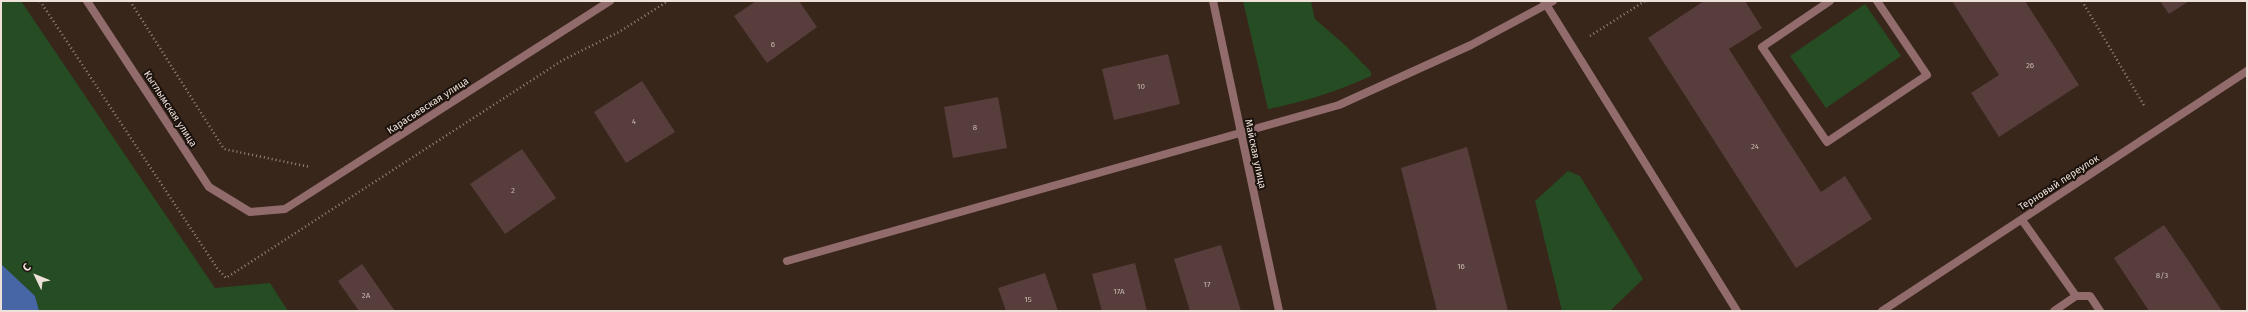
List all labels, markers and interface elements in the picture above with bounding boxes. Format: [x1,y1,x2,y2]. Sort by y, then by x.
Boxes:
house number: 6 [771,40,775,50]
house number: 26 [2026,61,2034,71]
street label: Кытлымская улица [141,69,199,149]
street label: Карасьевская улица [385,75,471,137]
house number: 10 [1137,82,1145,92]
house number: 4 [632,117,636,127]
street label: Майская улица [1242,118,1268,190]
house number: 8 [973,123,977,133]
house number: 24 [1751,142,1759,152]
street label: Терновый переулок [2016,152,2102,214]
house number: 2 [511,186,515,196]
north arrow [16,256,56,296]
text: С [20,261,34,274]
house number: 16 [1457,262,1465,272]
house number: 8/3 [2156,271,2168,281]
house number: 17 [1203,280,1211,290]
house number: 17А [1113,287,1125,297]
house number: 2А [362,291,370,301]
house number: 15 [1024,295,1032,305]

